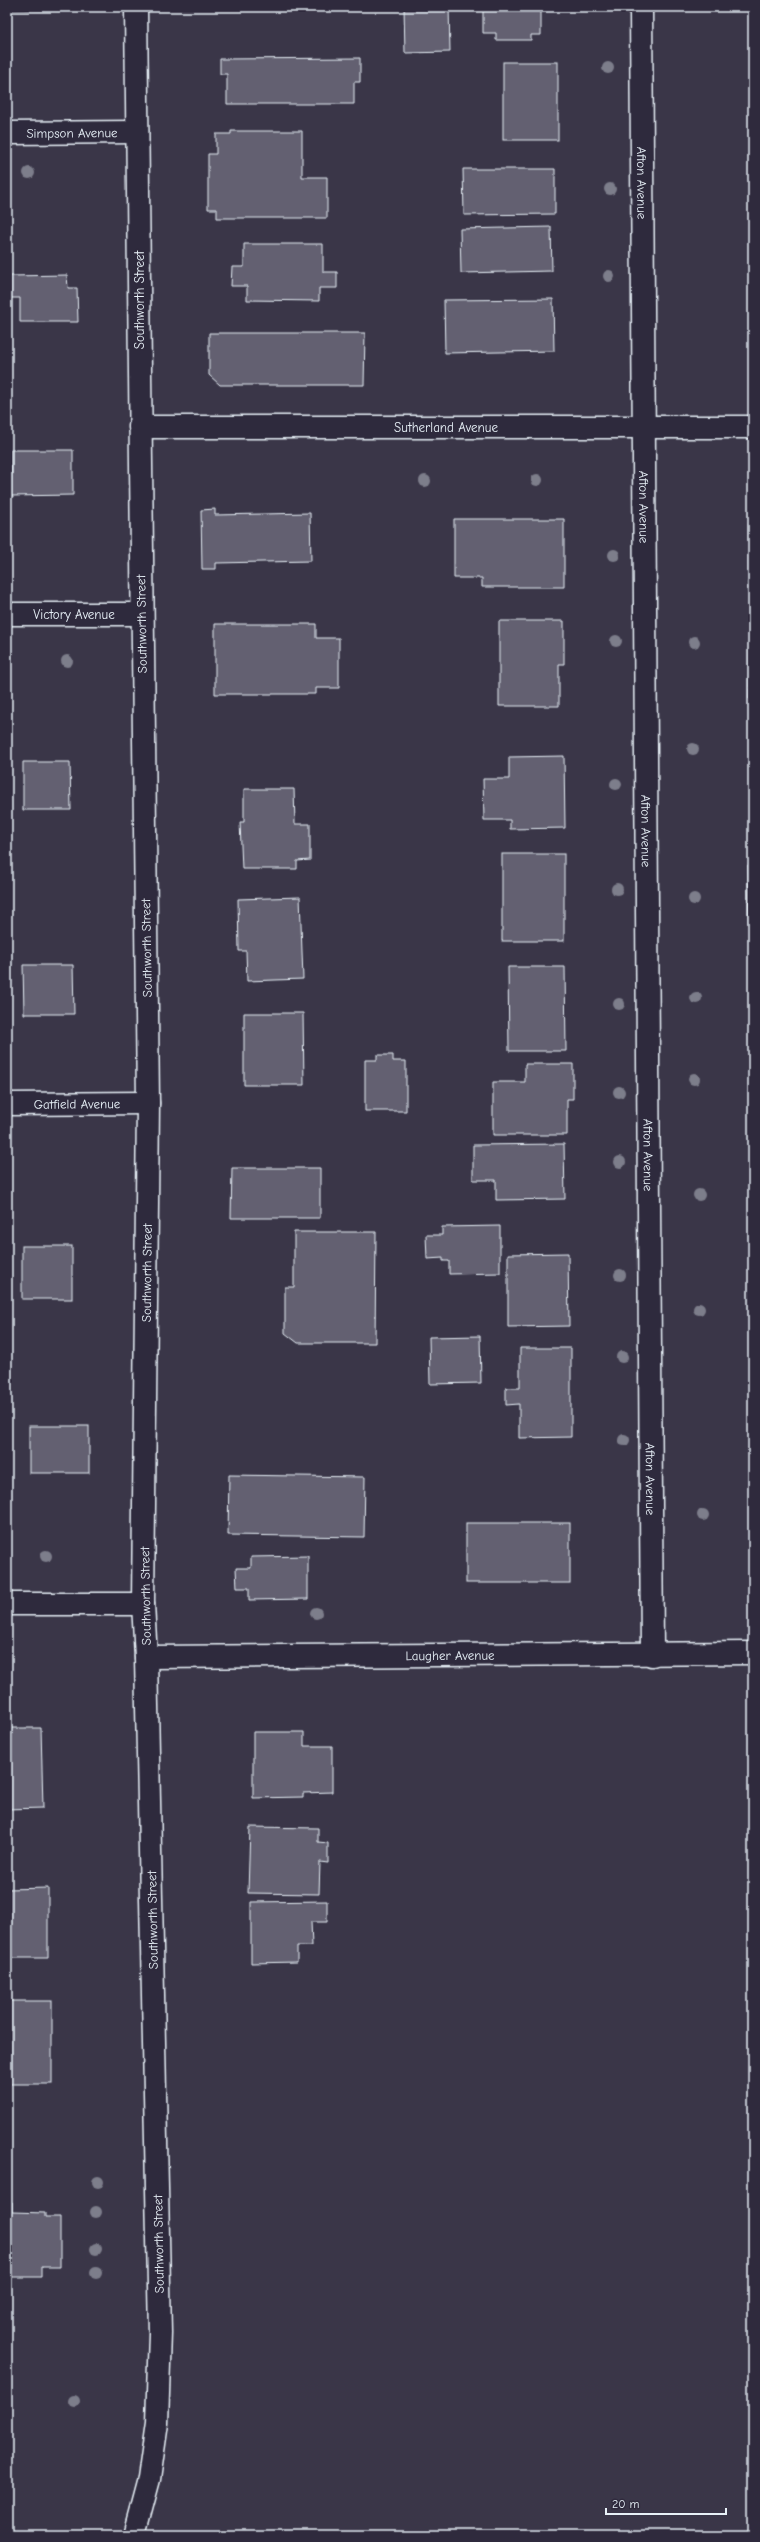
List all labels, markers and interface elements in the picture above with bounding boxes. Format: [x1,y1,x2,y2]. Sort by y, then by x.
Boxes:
street label: Simpson Avenue [26,125,118,141]
street label: Afton Avenue [634,147,649,220]
street label: Southworth Street [132,249,147,349]
street label: Sutherland Avenue [394,420,498,435]
street label: Afton Avenue [636,471,652,544]
street label: Southworth Street [133,573,150,673]
street label: Victory Avenue [33,607,115,622]
street label: Afton Avenue [638,795,654,868]
street label: Southworth Street [138,897,155,997]
street label: Gatfield Avenue [34,1096,121,1112]
street label: Afton Avenue [640,1119,656,1192]
street label: Southworth Street [139,1222,155,1322]
street label: Afton Avenue [643,1443,658,1516]
street label: Southworth Street [137,1545,154,1645]
street label: Laugher Avenue [405,1648,495,1663]
street label: Southworth Street [144,1869,161,1969]
street label: Southworth Street [150,2193,167,2293]
scale bar [606,2490,726,2516]
text: 20 m [612,2497,640,2511]

